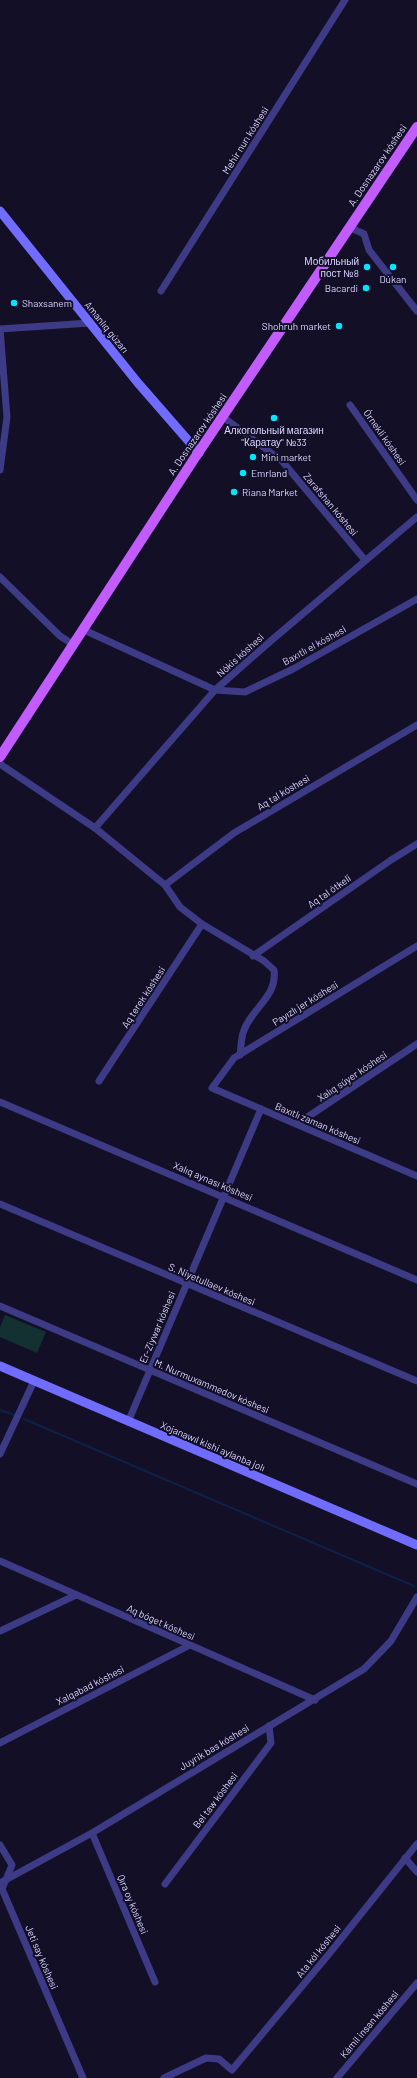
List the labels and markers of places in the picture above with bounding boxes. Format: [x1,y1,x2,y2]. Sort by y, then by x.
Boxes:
place label: Мобильный пост №8 [304,255,359,279]
marker: Мобильный пост №8 [362,262,372,272]
marker: Dúkan [388,262,398,272]
place label: Dúkan [380,273,406,285]
place label: Bacardi [325,282,358,294]
marker: Bacardi [361,283,371,293]
place label: Shaxsanem [22,297,72,309]
marker: Shaxsanem [9,298,19,308]
place label: Shohruh market [262,320,331,332]
marker: Shohruh market [334,321,344,331]
marker: Алкогольный магазин "Каратау" №33 [269,413,279,423]
place label: Алкогольный магазин "Каратау" №33 [224,424,324,448]
place label: Mini market [261,451,312,463]
marker: Mini market [248,452,258,462]
place label: Emrland [251,467,287,479]
marker: Emrland [238,468,248,478]
place label: Riana Market [242,486,298,498]
marker: Riana Market [229,487,239,497]

